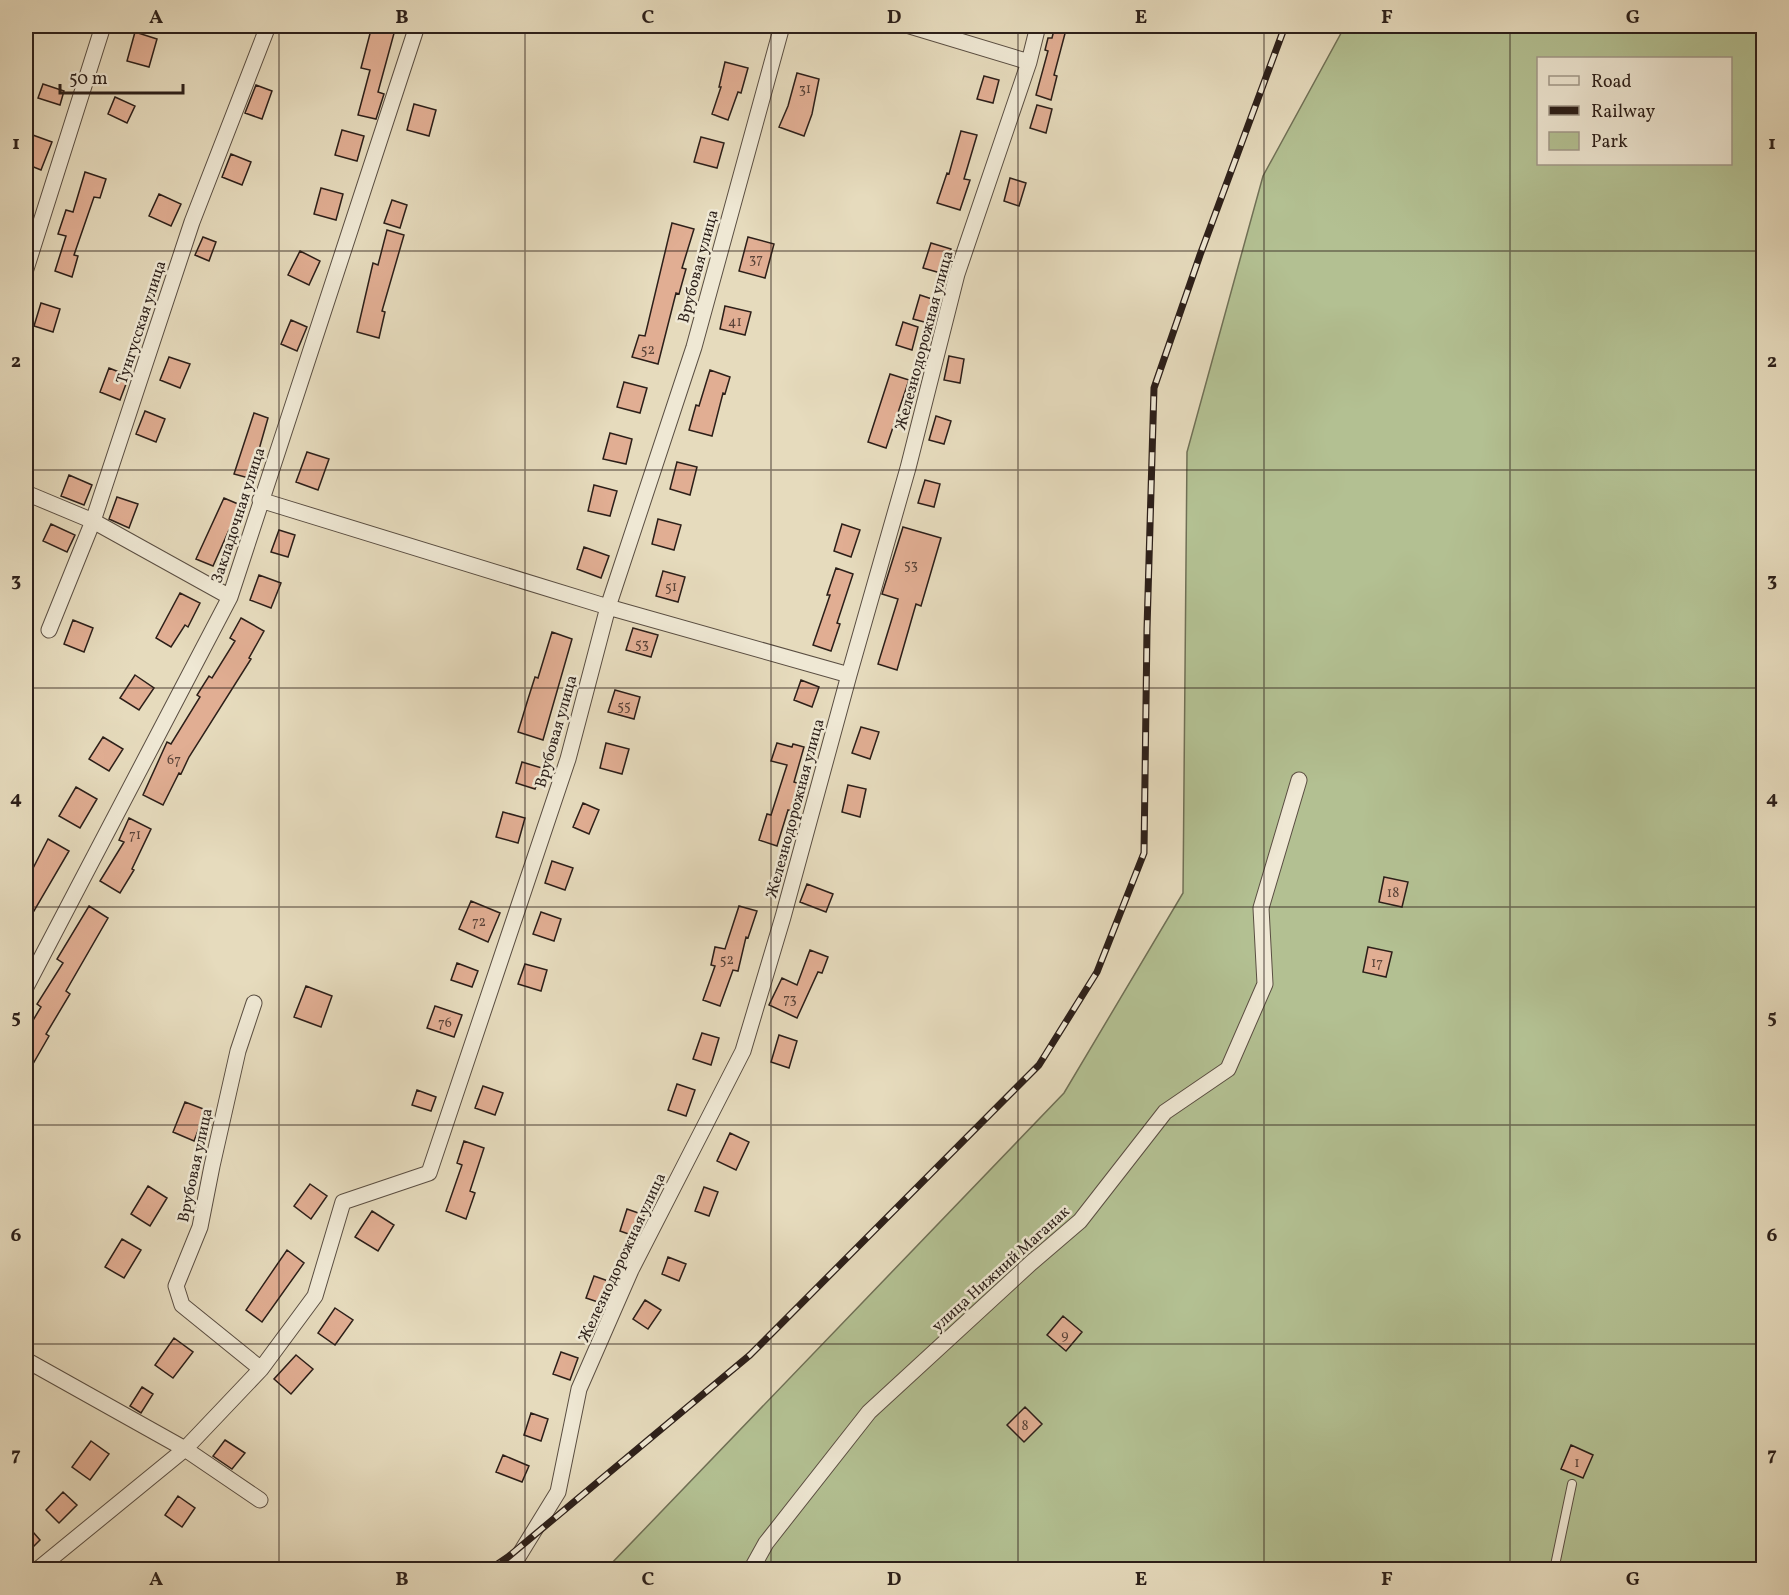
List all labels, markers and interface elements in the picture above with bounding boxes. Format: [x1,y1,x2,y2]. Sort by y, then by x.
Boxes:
text: A [149,4,163,32]
text: B [395,4,409,32]
text: C [642,4,655,32]
text: D [887,4,901,32]
text: E [1135,4,1147,32]
text: F [1381,4,1393,32]
text: G [1626,4,1640,32]
scale bar [60,57,183,95]
legend [1537,57,1732,165]
text: 50 m [69,67,108,92]
text: Road [1591,70,1632,95]
house number: 31 [799,80,811,99]
text: Railway [1591,100,1655,125]
text: 1 [12,130,20,158]
text: Park [1591,130,1628,155]
text: 1 [1768,130,1776,158]
street label: Врубовая улица [673,207,725,326]
street label: Железнодорожная улица [890,248,959,433]
house number: 37 [749,250,763,269]
street label: Тунгусская улица [112,258,172,387]
house number: 41 [728,313,742,332]
house number: 52 [641,341,655,360]
text: 2 [11,348,21,376]
text: 2 [1767,348,1777,376]
street label: Закладочная улица [207,445,271,586]
house number: 53 [904,556,918,575]
text: 3 [11,567,21,595]
text: 3 [1767,567,1777,595]
house number: 51 [665,578,677,597]
house number: 53 [635,635,649,654]
street label: Врубовая улица [530,673,584,790]
house number: 55 [617,697,631,716]
street label: Железнодорожная улица [761,716,830,901]
house number: 67 [167,751,181,770]
text: 4 [10,785,22,813]
text: 4 [1766,785,1778,813]
house number: 71 [129,826,141,845]
house number: 18 [1387,884,1399,903]
house number: 72 [472,913,486,932]
house number: 52 [720,951,734,970]
house number: 17 [1371,954,1383,973]
house number: 73 [783,990,797,1009]
text: 5 [11,1004,21,1032]
text: 5 [1767,1004,1777,1032]
house number: 76 [438,1014,452,1033]
street label: Врубовая улица [173,1106,219,1225]
street label: Железнодорожная улица [574,1169,672,1346]
street label: улица Нижний Маганак [928,1201,1075,1337]
text: 6 [11,1222,22,1250]
text: 6 [1767,1222,1778,1250]
house number: 9 [1061,1326,1069,1345]
house number: 8 [1021,1417,1029,1436]
text: 7 [11,1441,21,1469]
text: 7 [1767,1441,1777,1469]
house number: 1 [1574,1454,1580,1473]
text: A [149,1566,163,1594]
text: B [395,1566,409,1594]
text: C [642,1566,655,1594]
text: D [887,1566,901,1594]
text: E [1135,1566,1147,1594]
text: F [1381,1566,1393,1594]
text: G [1626,1566,1640,1594]

